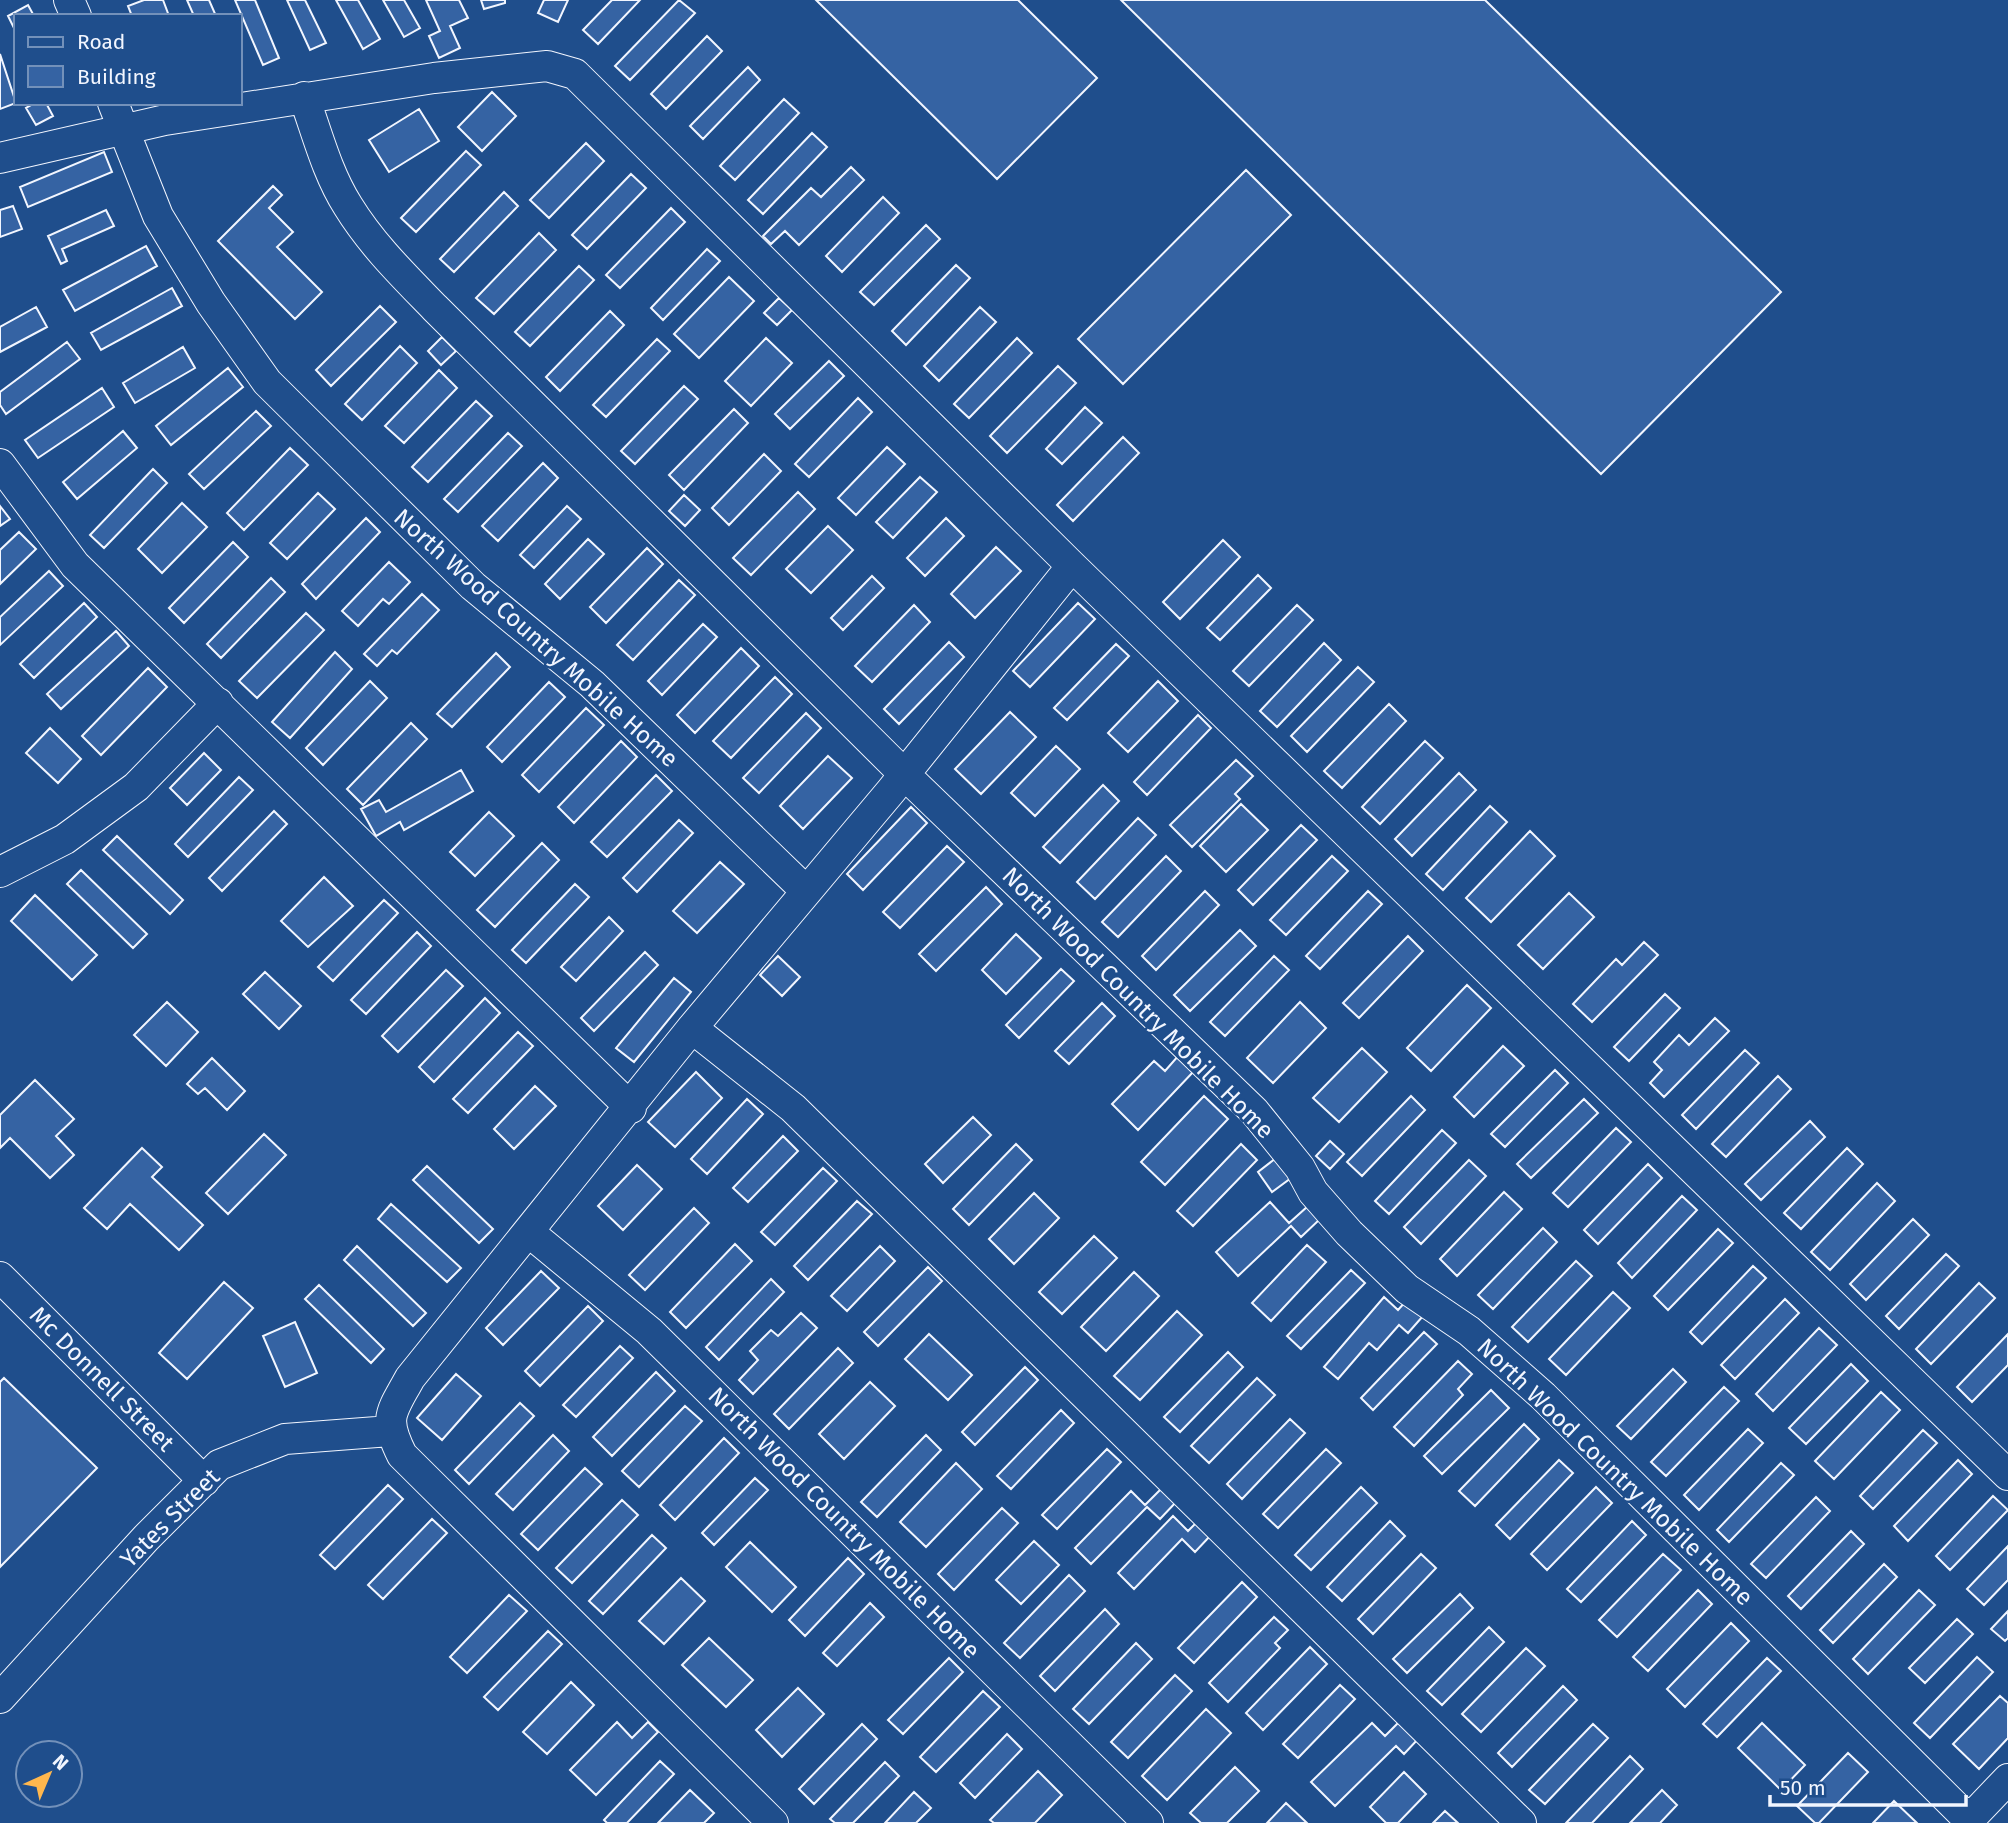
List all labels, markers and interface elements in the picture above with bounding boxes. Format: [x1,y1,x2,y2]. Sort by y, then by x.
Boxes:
legend [14,14,242,105]
text: Road [77,29,125,55]
text: Building [77,64,156,90]
street label: North Wood Country Mobile Home [388,503,684,773]
street label: North Wood Country Mobile Home [996,861,1280,1145]
street label: Mc Donnell Street [24,1301,180,1457]
street label: North Wood Country Mobile Home [1471,1333,1759,1611]
street label: North Wood Country Mobile Home [702,1381,986,1665]
street label: Yates Street [115,1462,226,1573]
north arrow [14,1739,84,1809]
text: N [48,1749,73,1775]
scale bar [1770,1764,1966,1808]
text: 50 m [1780,1775,1826,1801]

